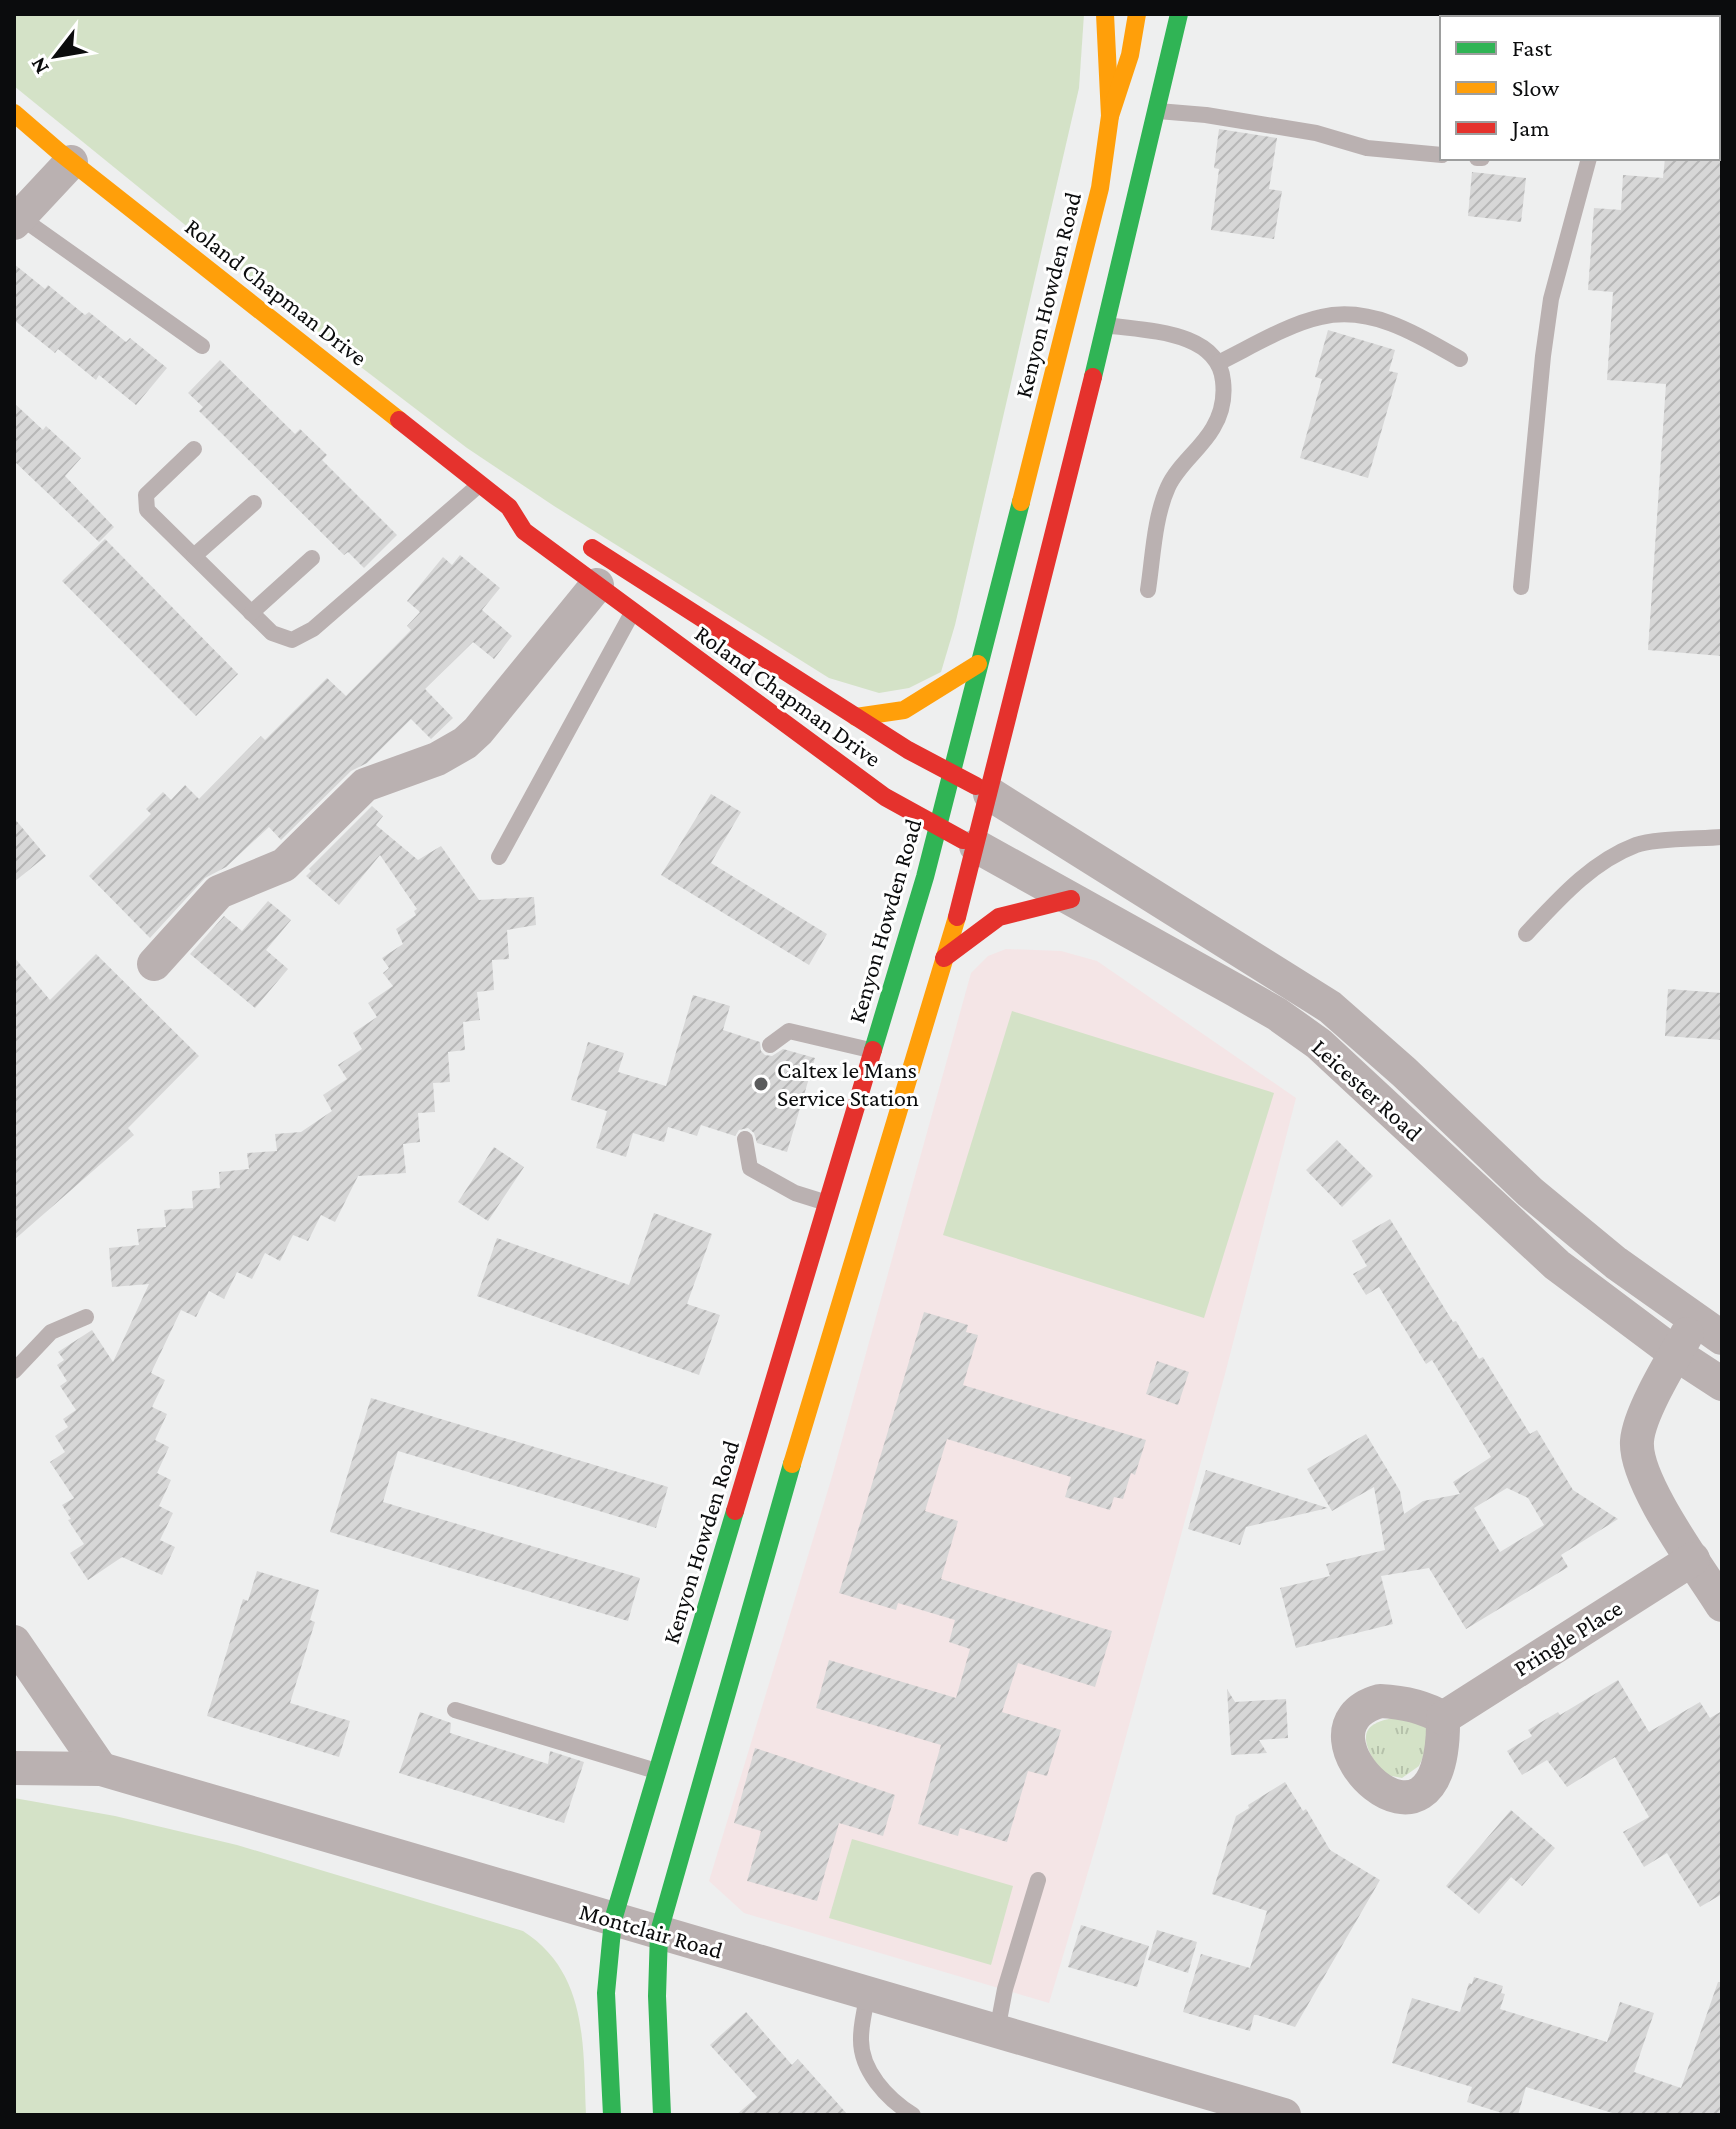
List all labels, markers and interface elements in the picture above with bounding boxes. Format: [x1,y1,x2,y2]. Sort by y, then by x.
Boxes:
north arrow [16,16,96,96]
legend [1440,16,1720,160]
text: Fast [1512,34,1553,61]
text: N [25,53,54,79]
text: Slow [1512,74,1559,101]
text: Jam [1510,114,1550,141]
street label: Kenyon Howden Road [1009,189,1086,401]
street label: Roland Chapman Drive [180,212,373,371]
street label: Roland Chapman Drive [690,619,886,772]
street label: Kenyon Howden Road [842,815,927,1026]
street label: Leicester Road [1307,1033,1428,1146]
place label: Caltex le Mans Service Station [777,1056,919,1111]
marker: Caltex le Mans Service Station [752,1075,770,1093]
street label: Kenyon Howden Road [657,1437,744,1647]
street label: Pringle Place [1509,1594,1627,1681]
street label: Montclair Road [576,1897,726,1964]

